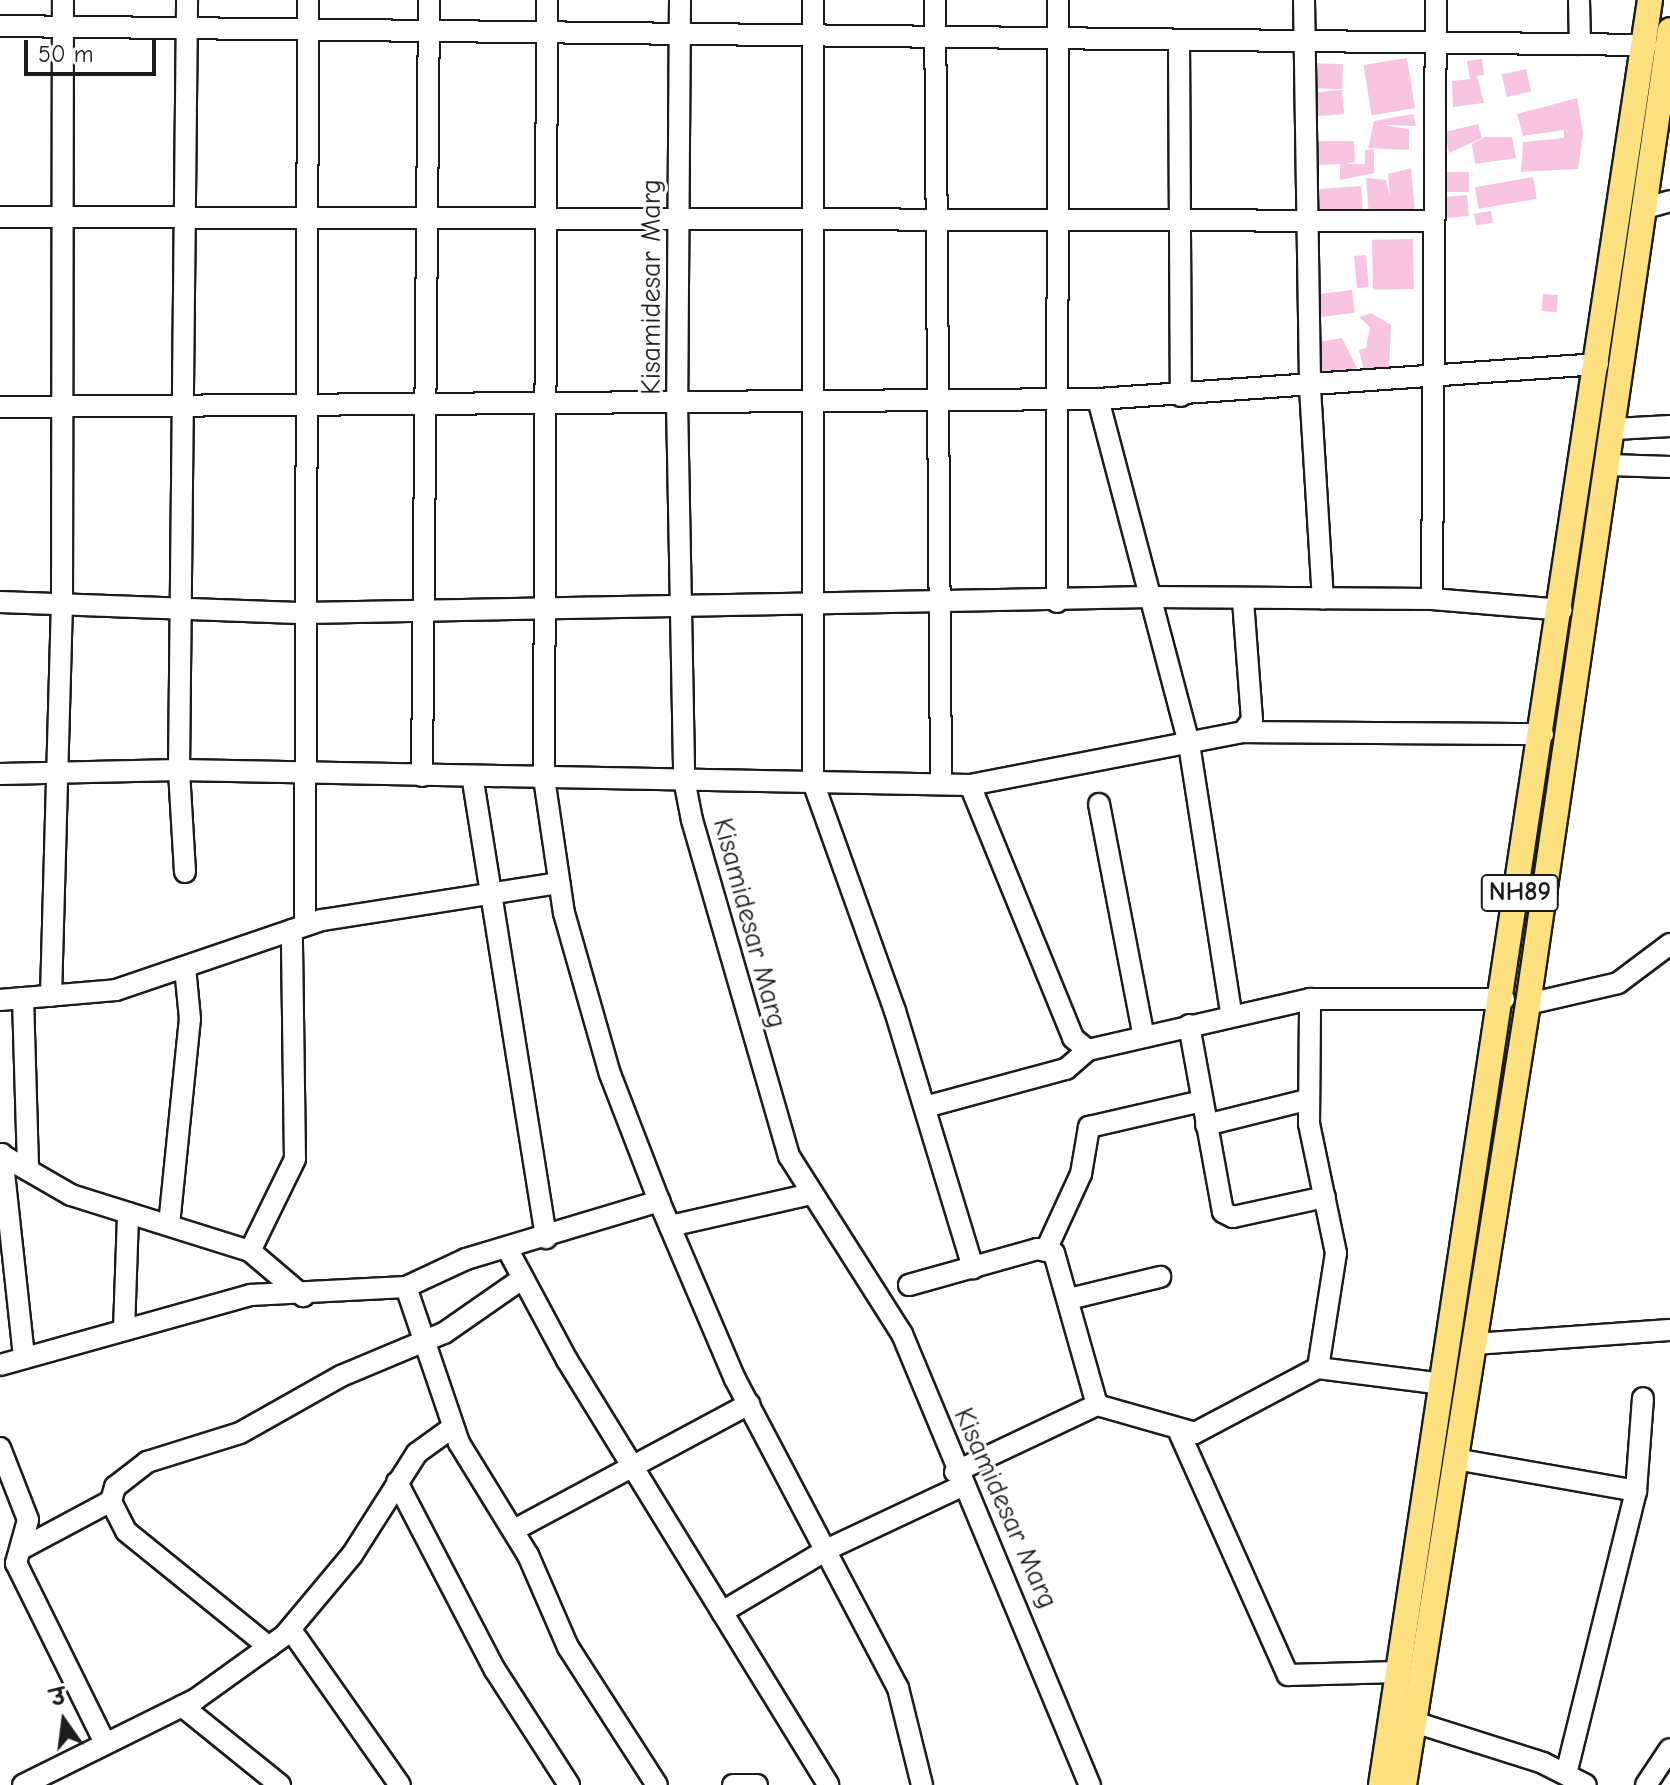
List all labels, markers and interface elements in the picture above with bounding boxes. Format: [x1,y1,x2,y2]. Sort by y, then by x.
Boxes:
scale bar [28,24,160,74]
text: 50 m [38,40,94,68]
street label: Kisamidesar Marg [634,179,668,395]
street label: Kisamidesar Marg [706,814,794,1032]
road number: NH89 [1480,871,1560,915]
street label: Kisamidesar Marg [947,1403,1065,1613]
north arrow [24,1681,104,1761]
text: उ [48,1683,68,1712]

